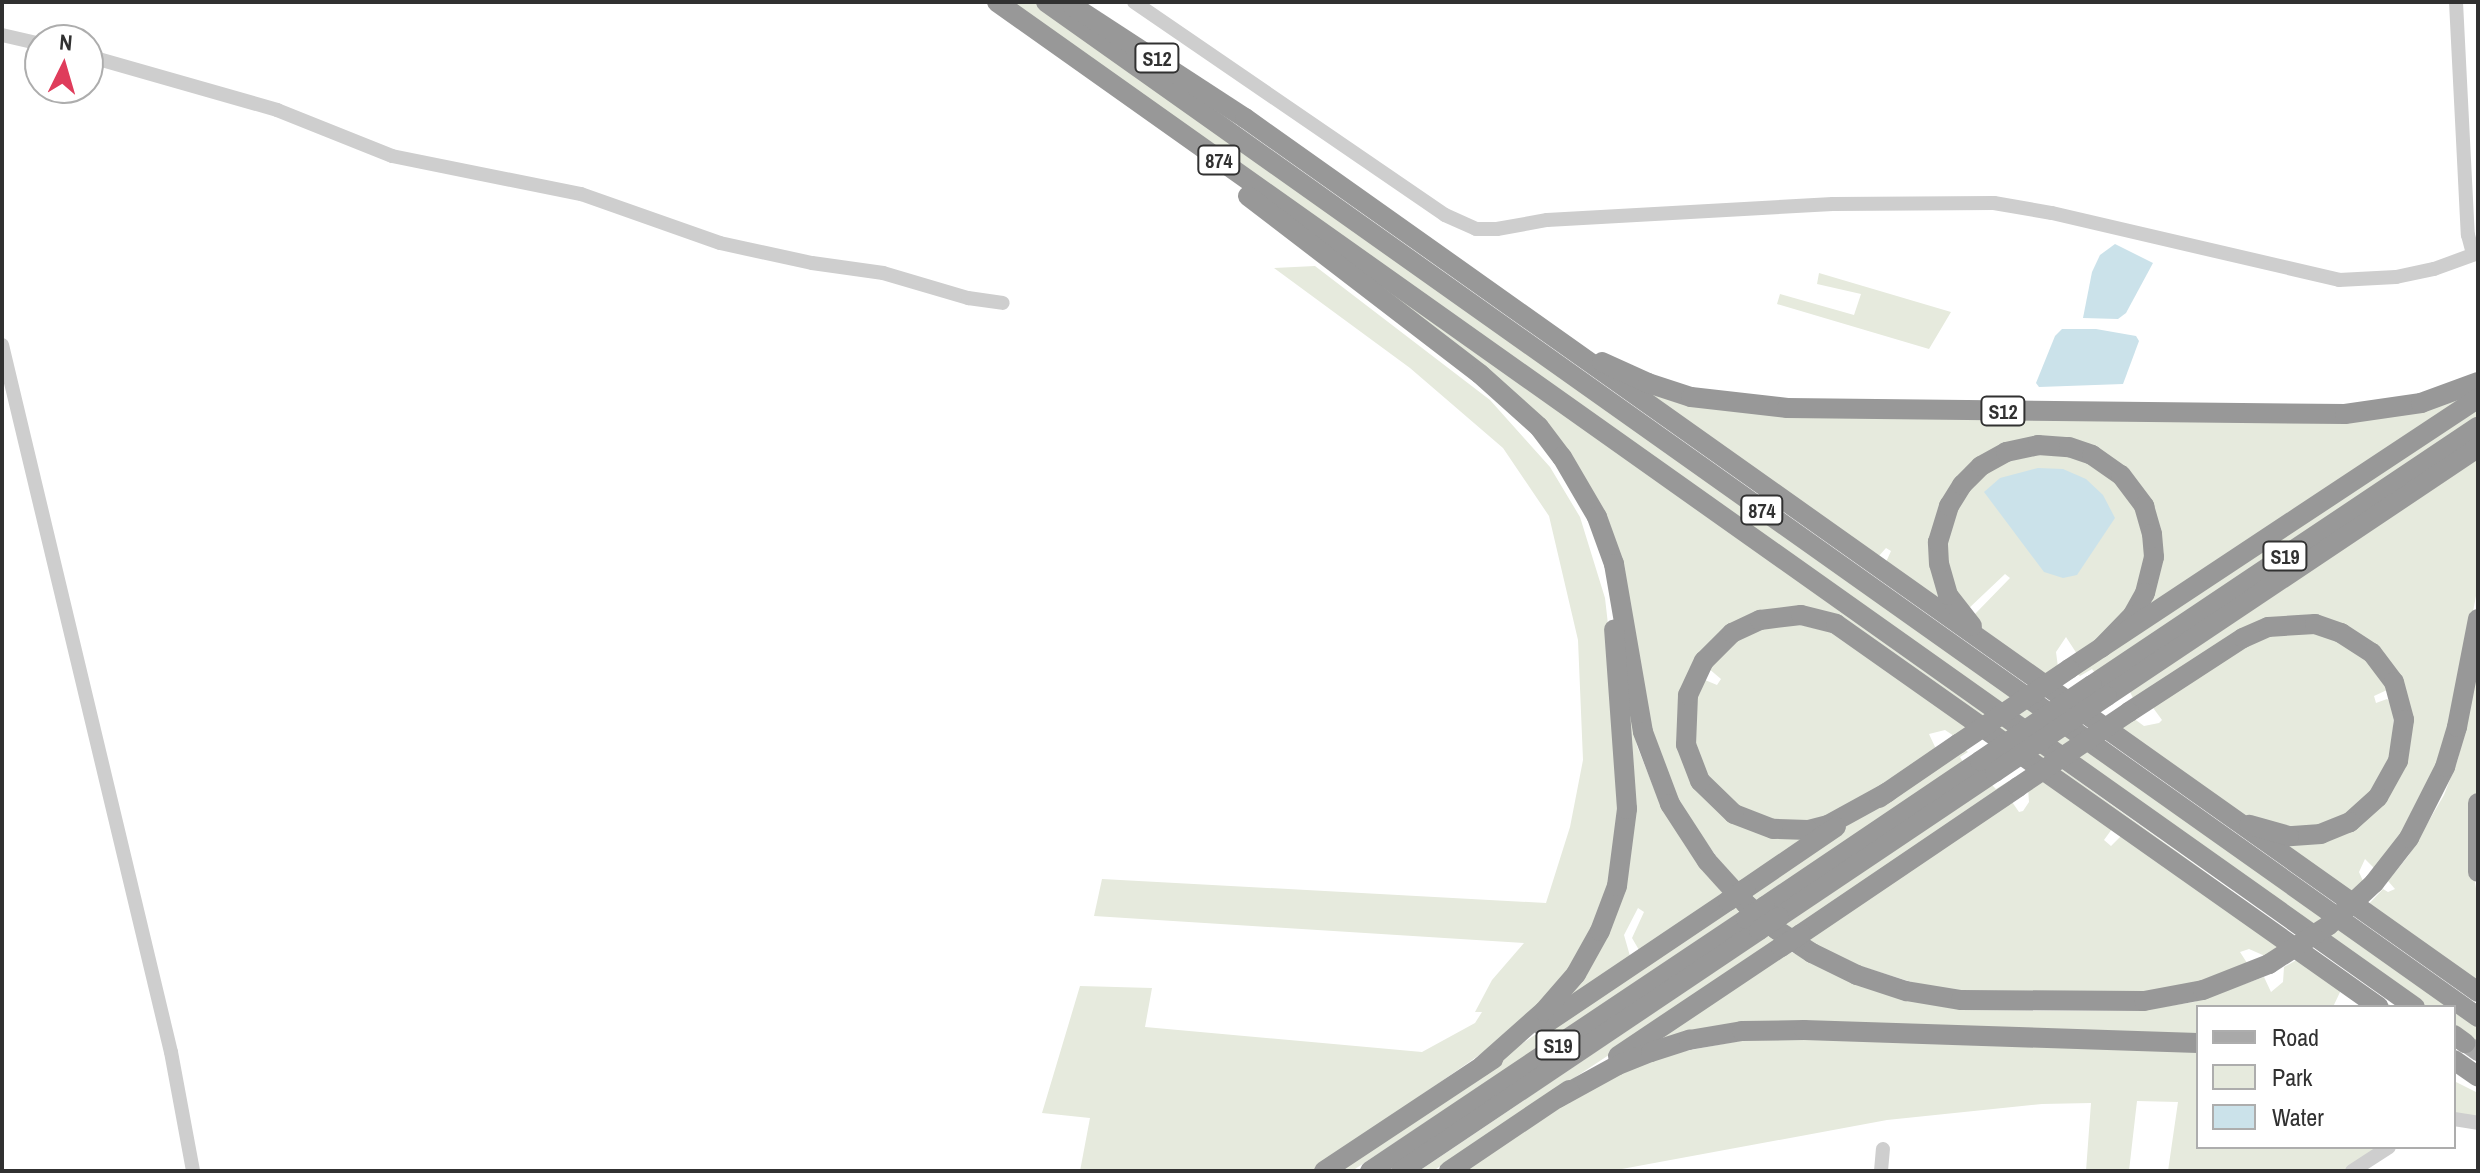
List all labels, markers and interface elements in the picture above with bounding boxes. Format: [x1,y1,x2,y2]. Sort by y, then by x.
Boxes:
north arrow [24,24,104,104]
text: N [58,27,74,58]
road number: S12 [1133,42,1181,74]
road number: 874 [1197,144,1241,176]
road number: S12 [1979,395,2027,427]
road number: 874 [1740,494,1784,526]
road number: S19 [2261,540,2309,572]
legend [2196,1005,2456,1149]
text: Road [2272,1021,2319,1053]
road number: S19 [1534,1029,1582,1061]
text: Park [2272,1061,2312,1093]
text: Water [2272,1101,2324,1133]

